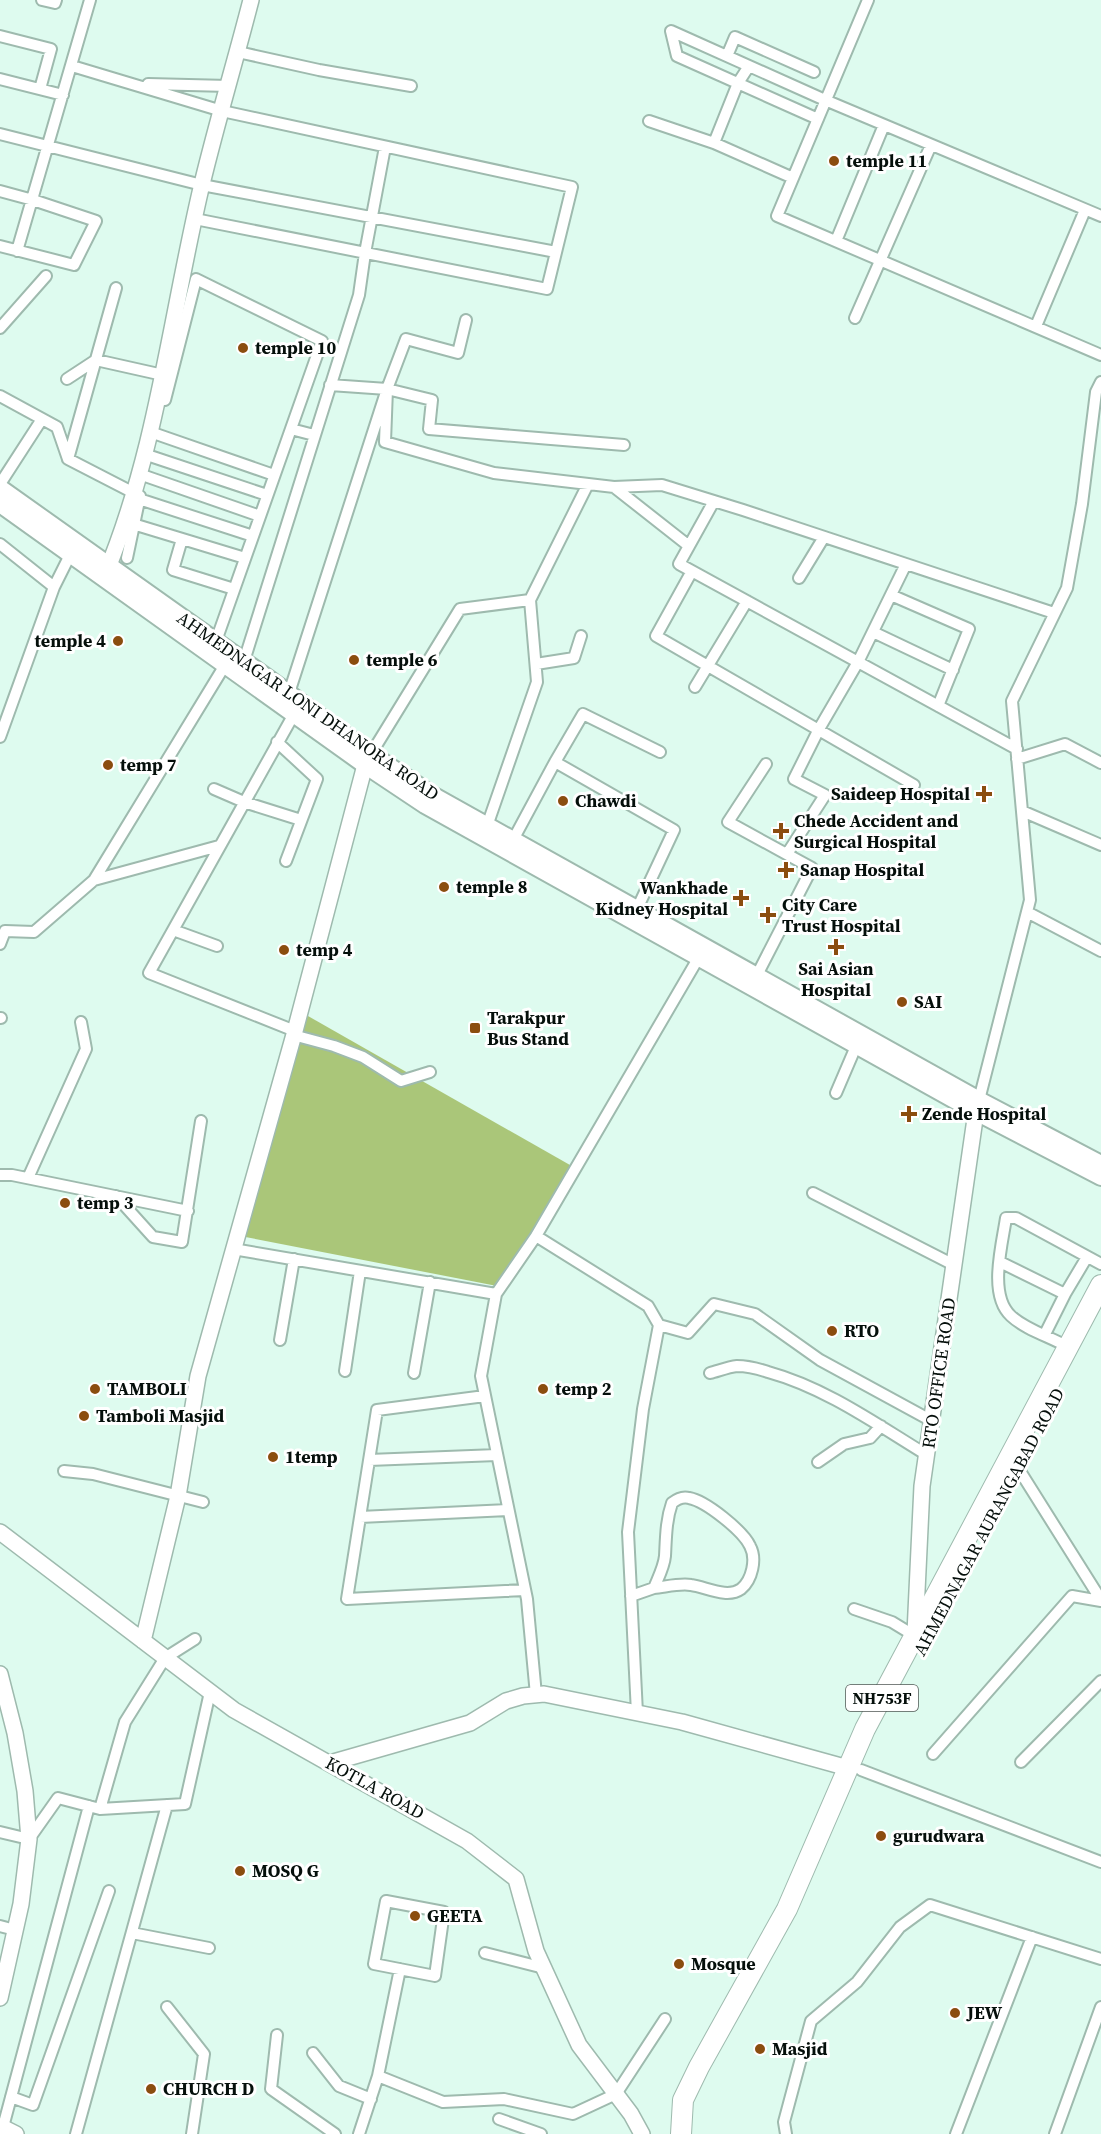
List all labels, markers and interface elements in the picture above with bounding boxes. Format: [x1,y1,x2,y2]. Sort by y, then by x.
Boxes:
place label: temple 11 [846,148,927,173]
marker: temple 11 [827,154,841,168]
place label: temple 10 [255,335,337,360]
marker: temple 10 [236,341,250,355]
street label: AHMEDNAGAR LONI DHANORA ROAD [172,605,444,806]
place label: temple 4 [34,628,106,653]
marker: temple 4 [111,634,125,648]
place label: temple 6 [366,647,438,672]
marker: temple 6 [347,653,361,667]
place label: temp 7 [120,752,177,777]
marker: temp 7 [101,758,115,772]
place label: Saideep Hospital [831,781,970,806]
marker: Saideep Hospital [975,785,993,803]
place label: Chawdi [575,788,637,813]
marker: Chawdi [556,794,570,808]
place label: Chede Accident and Surgical Hospital [794,808,958,854]
marker: Chede Accident and Surgical Hospital [772,822,790,840]
place label: Sanap Hospital [800,857,924,882]
marker: Sanap Hospital [777,861,795,879]
place label: temple 8 [456,874,528,899]
place label: Wankhade Kidney Hospital [595,875,728,921]
marker: temple 8 [437,880,451,894]
marker: Wankhade Kidney Hospital [732,889,750,907]
place label: City Care Trust Hospital [782,892,901,938]
marker: City Care Trust Hospital [759,906,777,924]
place label: temp 4 [296,937,353,962]
marker: Sai Asian Hospital [827,938,845,956]
marker: temp 4 [277,943,291,957]
place label: Sai Asian Hospital [798,956,874,1002]
place label: SAI [914,989,942,1014]
marker: SAI [895,995,909,1009]
place label: Tarakpur Bus Stand [487,1005,569,1051]
marker: Tarakpur Bus Stand [468,1021,482,1035]
place label: Zende Hospital [922,1101,1047,1126]
marker: Zende Hospital [900,1105,918,1123]
place label: temp 3 [77,1190,134,1215]
marker: temp 3 [58,1196,72,1210]
street label: RTO OFFICE ROAD [916,1296,961,1450]
place label: RTO [844,1318,880,1343]
marker: RTO [825,1324,839,1338]
place label: TAMBOLI [107,1376,187,1401]
place label: temp 2 [555,1376,612,1401]
marker: TAMBOLI [88,1382,102,1396]
marker: temp 2 [536,1382,550,1396]
street label: AHMEDNAGAR AURANGABAD ROAD [907,1383,1070,1660]
place label: Tamboli Masjid [96,1403,224,1428]
marker: Tamboli Masjid [77,1409,91,1423]
place label: 1temp [285,1444,338,1469]
marker: 1temp [266,1450,280,1464]
road number: NH753F [846,1685,918,1711]
street label: KOTLA ROAD [321,1750,429,1825]
place label: gurudwara [893,1823,985,1848]
marker: gurudwara [874,1829,888,1843]
place label: MOSQ G [252,1858,319,1883]
marker: MOSQ G [233,1864,247,1878]
place label: GEETA [427,1903,483,1928]
marker: GEETA [408,1909,422,1923]
place label: Mosque [691,1951,756,1976]
marker: Mosque [672,1957,686,1971]
place label: JEW [966,2000,1003,2025]
marker: JEW [948,2006,962,2020]
place label: Masjid [772,2036,828,2061]
marker: Masjid [753,2042,767,2056]
place label: CHURCH D [163,2076,255,2101]
marker: CHURCH D [144,2082,158,2096]

